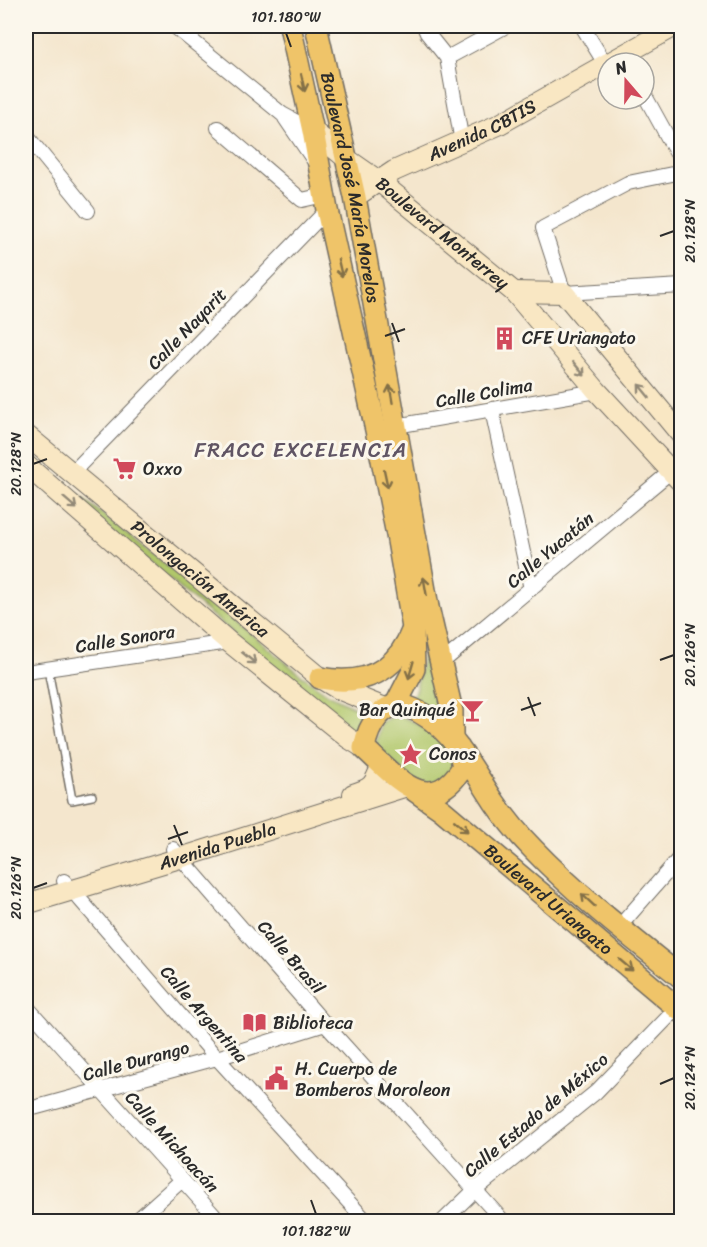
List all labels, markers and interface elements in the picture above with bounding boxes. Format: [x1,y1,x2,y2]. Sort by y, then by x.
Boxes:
text: 101.180°W [251,4,321,30]
north arrow [596,51,656,111]
text: N [610,52,632,83]
street label: Boulevard José María Morelos [311,69,390,306]
one-way arrow [297,73,309,92]
street label: Avenida CBTIS [422,90,543,171]
street label: Boulevard Monterrey [368,168,517,299]
text: 20.128°N [677,199,703,263]
one-way arrow [335,257,346,277]
street label: Calle Nayarit [139,280,235,378]
place label: CFE Uriangato [522,322,636,354]
building icon: CFE Uriangato [491,325,517,351]
one-way arrow [572,361,586,376]
street label: Calle Colima [433,369,536,417]
one-way arrow [637,384,651,399]
one-way arrow [385,385,396,404]
district label: FRACC EXCELENCIA [194,431,408,469]
text: 20.128°N [3,432,29,496]
place label: Oxxo [143,453,182,485]
supermarket icon: Oxxo [112,456,138,482]
one-way arrow [381,468,392,488]
one-way arrow [62,496,77,510]
street label: Calle Yucatán [499,503,601,597]
street label: Prolongación América [123,512,278,647]
one-way arrow [419,577,430,596]
street label: Calle Sonora [73,615,178,663]
text: 20.126°N [677,623,703,687]
one-way arrow [241,651,257,664]
one-way arrow [405,661,416,680]
place label: Bar Quinqué [359,694,455,726]
bar icon: Bar Quinqué [460,697,486,723]
place label: Conos [429,738,477,770]
place icon: Conos [398,741,424,767]
street label: Avenida Puebla [154,813,280,880]
one-way arrow [453,819,468,833]
street label: Boulevard Uriangato [476,835,620,964]
text: 20.126°N [3,856,29,920]
one-way arrow [581,893,596,907]
street label: Calle Brasil [249,912,333,1002]
street label: Calle Argentina [152,957,257,1071]
one-way arrow [618,958,633,972]
place label: Biblioteca [273,1007,354,1039]
library icon: Biblioteca [242,1010,268,1036]
street label: Calle Durango [79,1031,193,1091]
street label: Calle Estado de México [456,1044,616,1186]
text: 20.124°N [677,1045,703,1110]
place label: H. Cuerpo de Bomberos Moroleon [295,1053,451,1106]
public building icon: H. Cuerpo de Bomberos Moroleon [264,1066,290,1092]
street label: Calle Michoacán [117,1083,227,1201]
text: 101.182°W [281,1218,351,1244]

